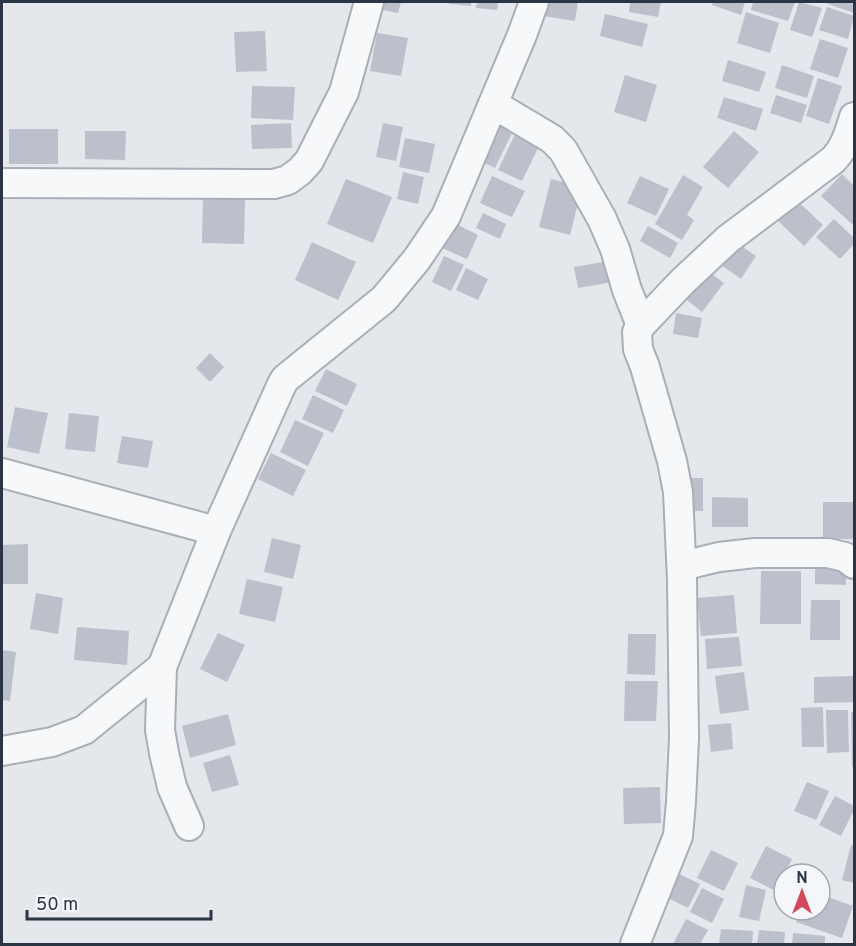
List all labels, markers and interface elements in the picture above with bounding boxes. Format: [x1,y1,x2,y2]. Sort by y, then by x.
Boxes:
north arrow [772,862,832,922]
text: N [796,869,808,889]
scale bar [27,883,212,921]
text: 50 m [36,894,78,917]

